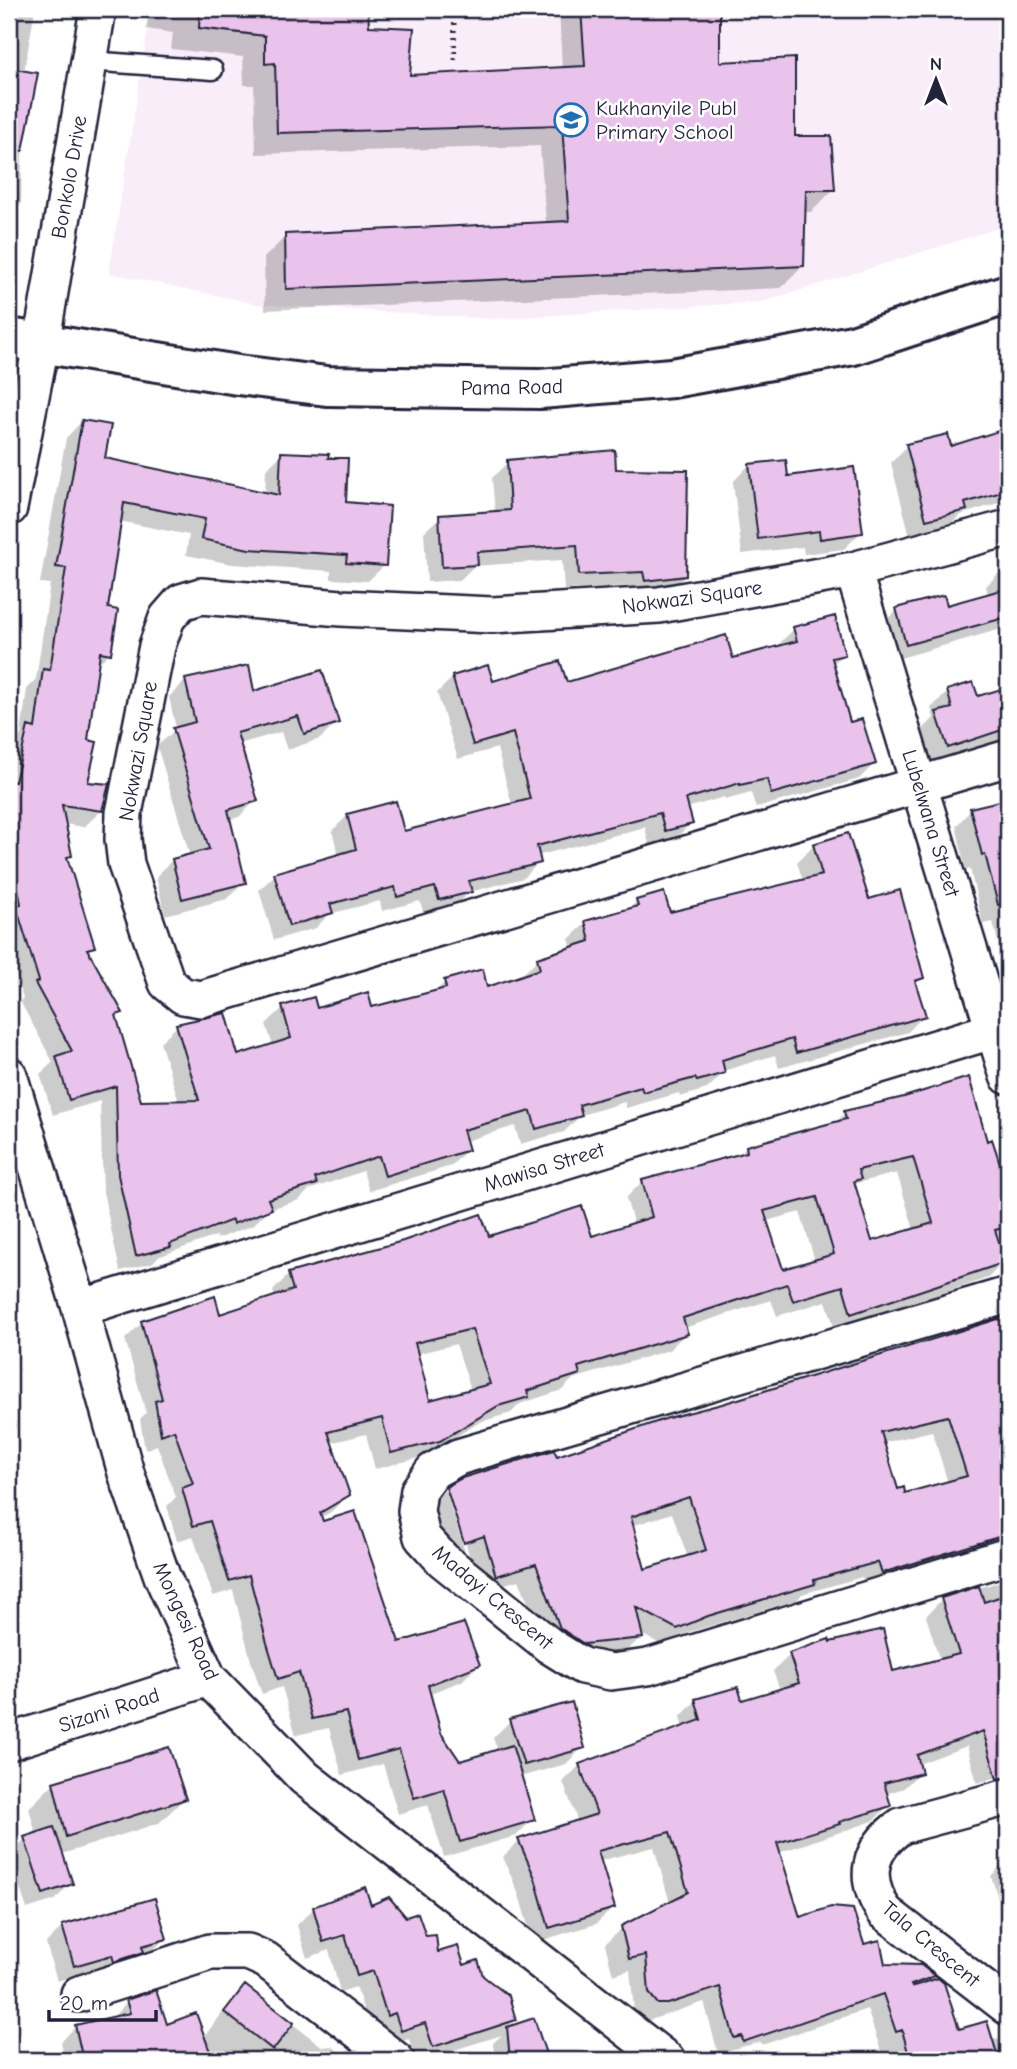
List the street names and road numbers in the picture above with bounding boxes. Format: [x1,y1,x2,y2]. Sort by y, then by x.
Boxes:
street label: Bonkolo Drive [46,114,92,240]
street label: Pama Road [461,374,563,400]
street label: Nokwazi Square [620,575,764,619]
street label: Nokwazi Square [114,679,162,823]
street label: Lubelwana Street [897,747,965,900]
street label: Mawisa Street [481,1137,608,1197]
street label: Madayi Crescent [428,1540,559,1655]
street label: Mongesi Road [148,1558,224,1684]
street label: Sizani Road [56,1682,162,1738]
street label: Tala Crescent [877,1896,986,1993]

